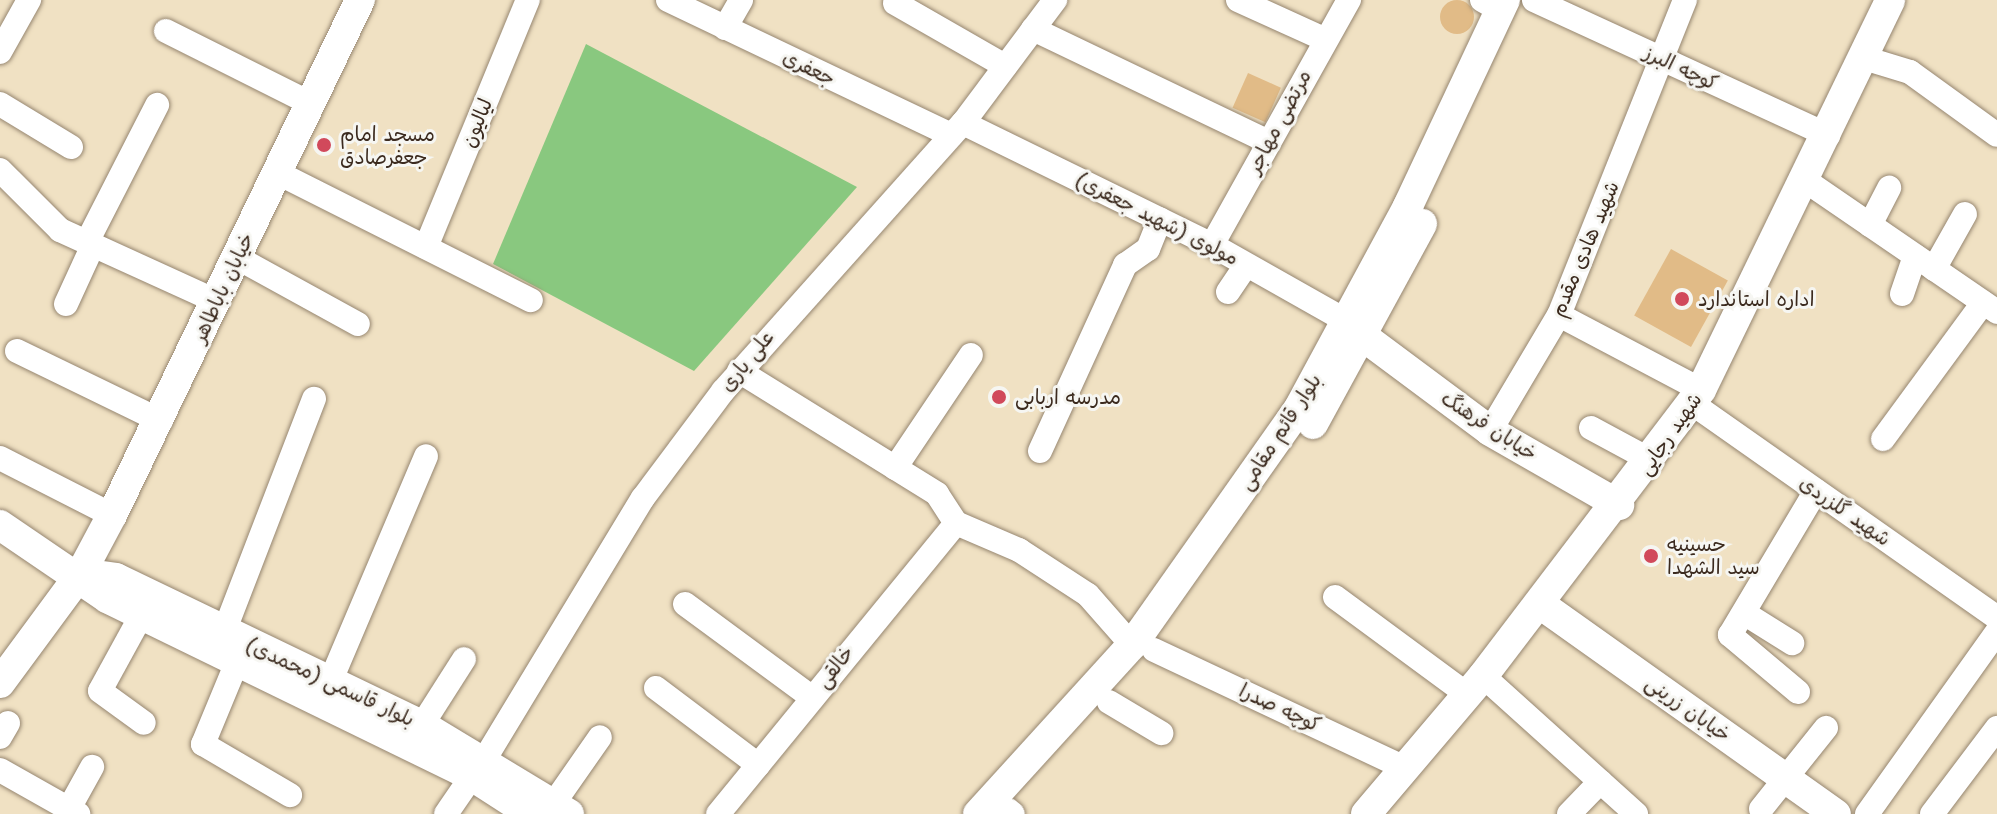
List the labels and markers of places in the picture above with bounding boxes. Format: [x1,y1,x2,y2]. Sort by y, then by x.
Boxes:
place label: مسجد امام جعفرصادق [340,122,435,169]
marker: مسجد امام جعفرصادق [315,136,333,154]
place label: اداره استاندارد [1698,287,1814,311]
marker: اداره استاندارد [1673,290,1691,308]
place label: مدرسه اربابی [1015,385,1121,409]
marker: مدرسه اربابی [990,388,1008,406]
place label: حسینیه سید الشهدا [1667,532,1760,579]
marker: حسینیه سید الشهدا [1642,547,1660,565]

